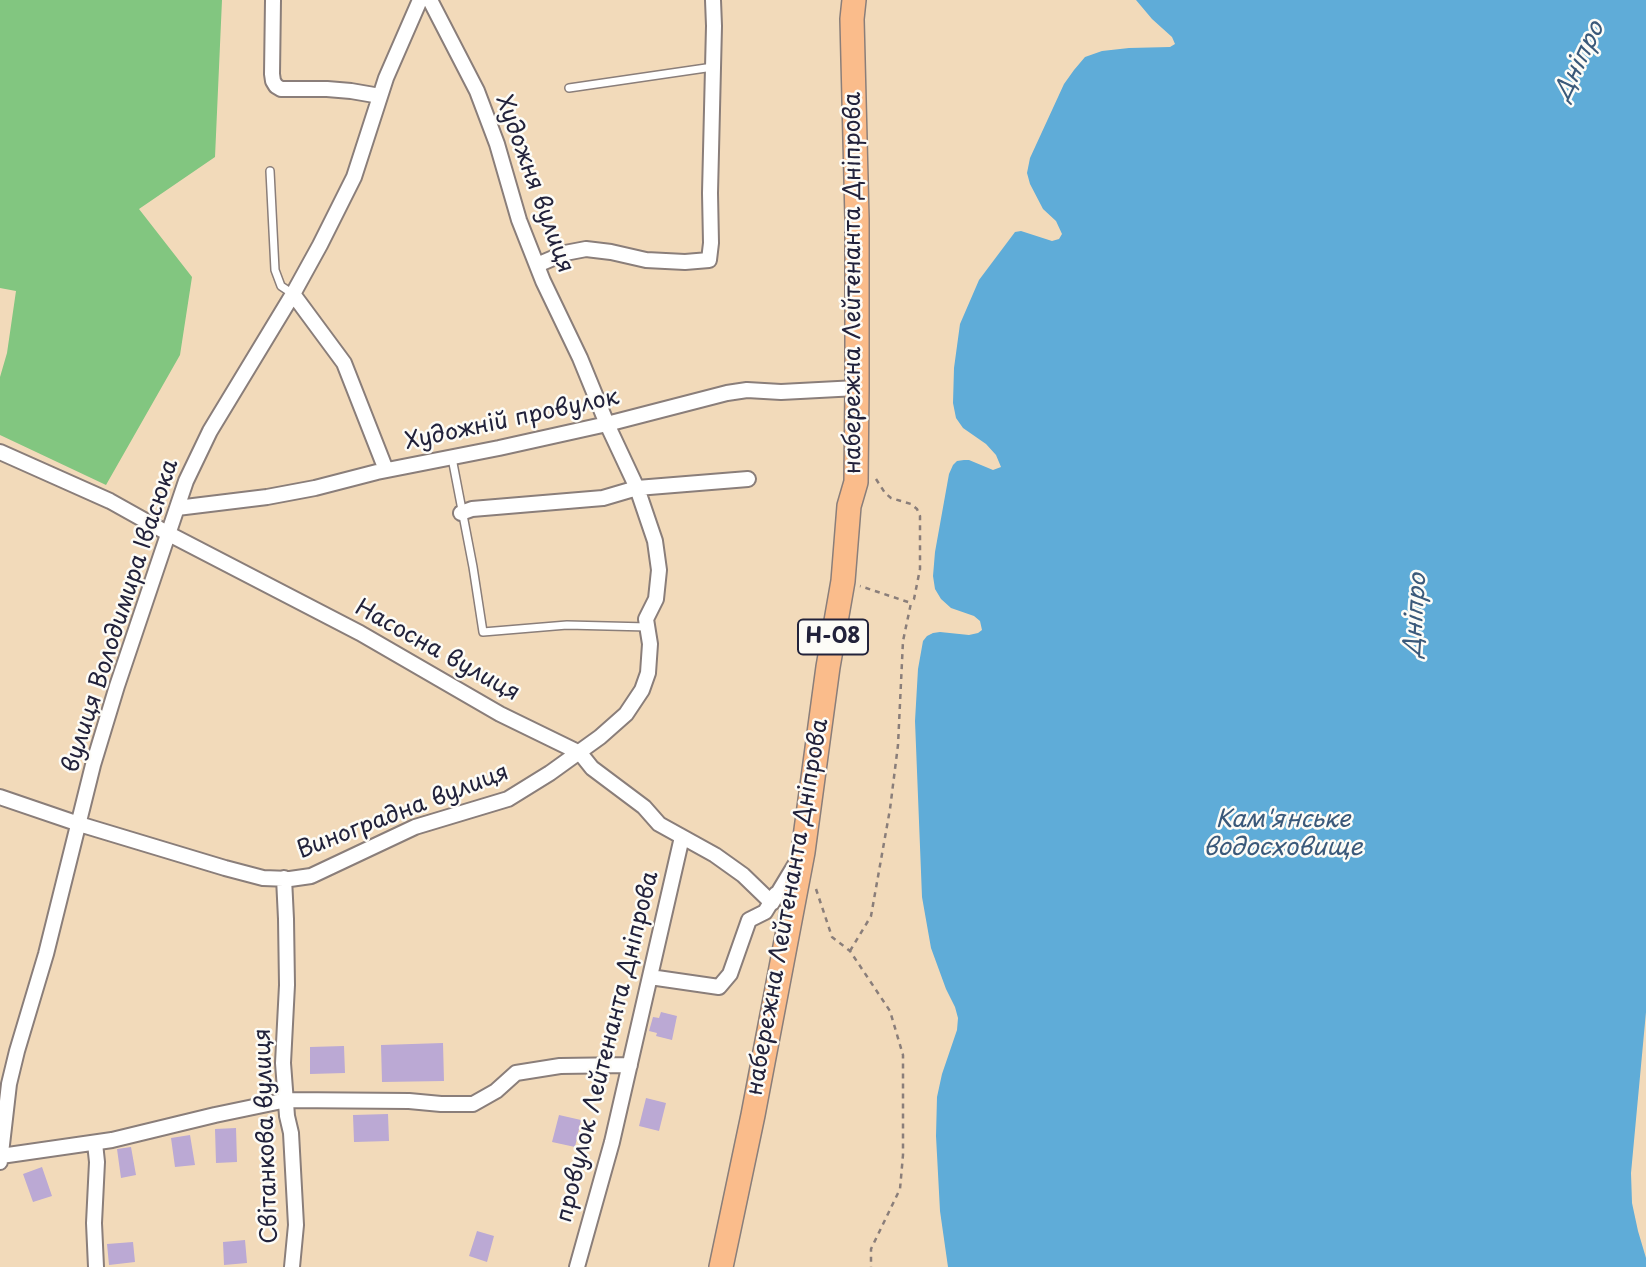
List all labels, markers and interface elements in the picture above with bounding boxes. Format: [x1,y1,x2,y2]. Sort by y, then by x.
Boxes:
water label: Дніпро [1549,17,1611,105]
street label: Художня вулиця [489,91,579,277]
street label: набережна Лейтенанта Дніпрова [840,92,868,474]
street label: Художній провулок [402,384,622,456]
street label: вулиця Володимира Івасюка [57,456,185,776]
water label: Дніпро [1399,572,1433,658]
street label: Насосна вулиця [350,594,524,708]
road number: Н-08 [798,620,868,654]
street label: набережна Лейтенанта Дніпрова [741,717,835,1097]
street label: Виноградна вулиця [293,759,513,865]
water label: Кам'янське водосховище [1203,806,1363,862]
street label: провулок Лейтенанта Дніпрова [551,869,665,1225]
street label: Світанкова вулиця [249,1028,285,1244]

